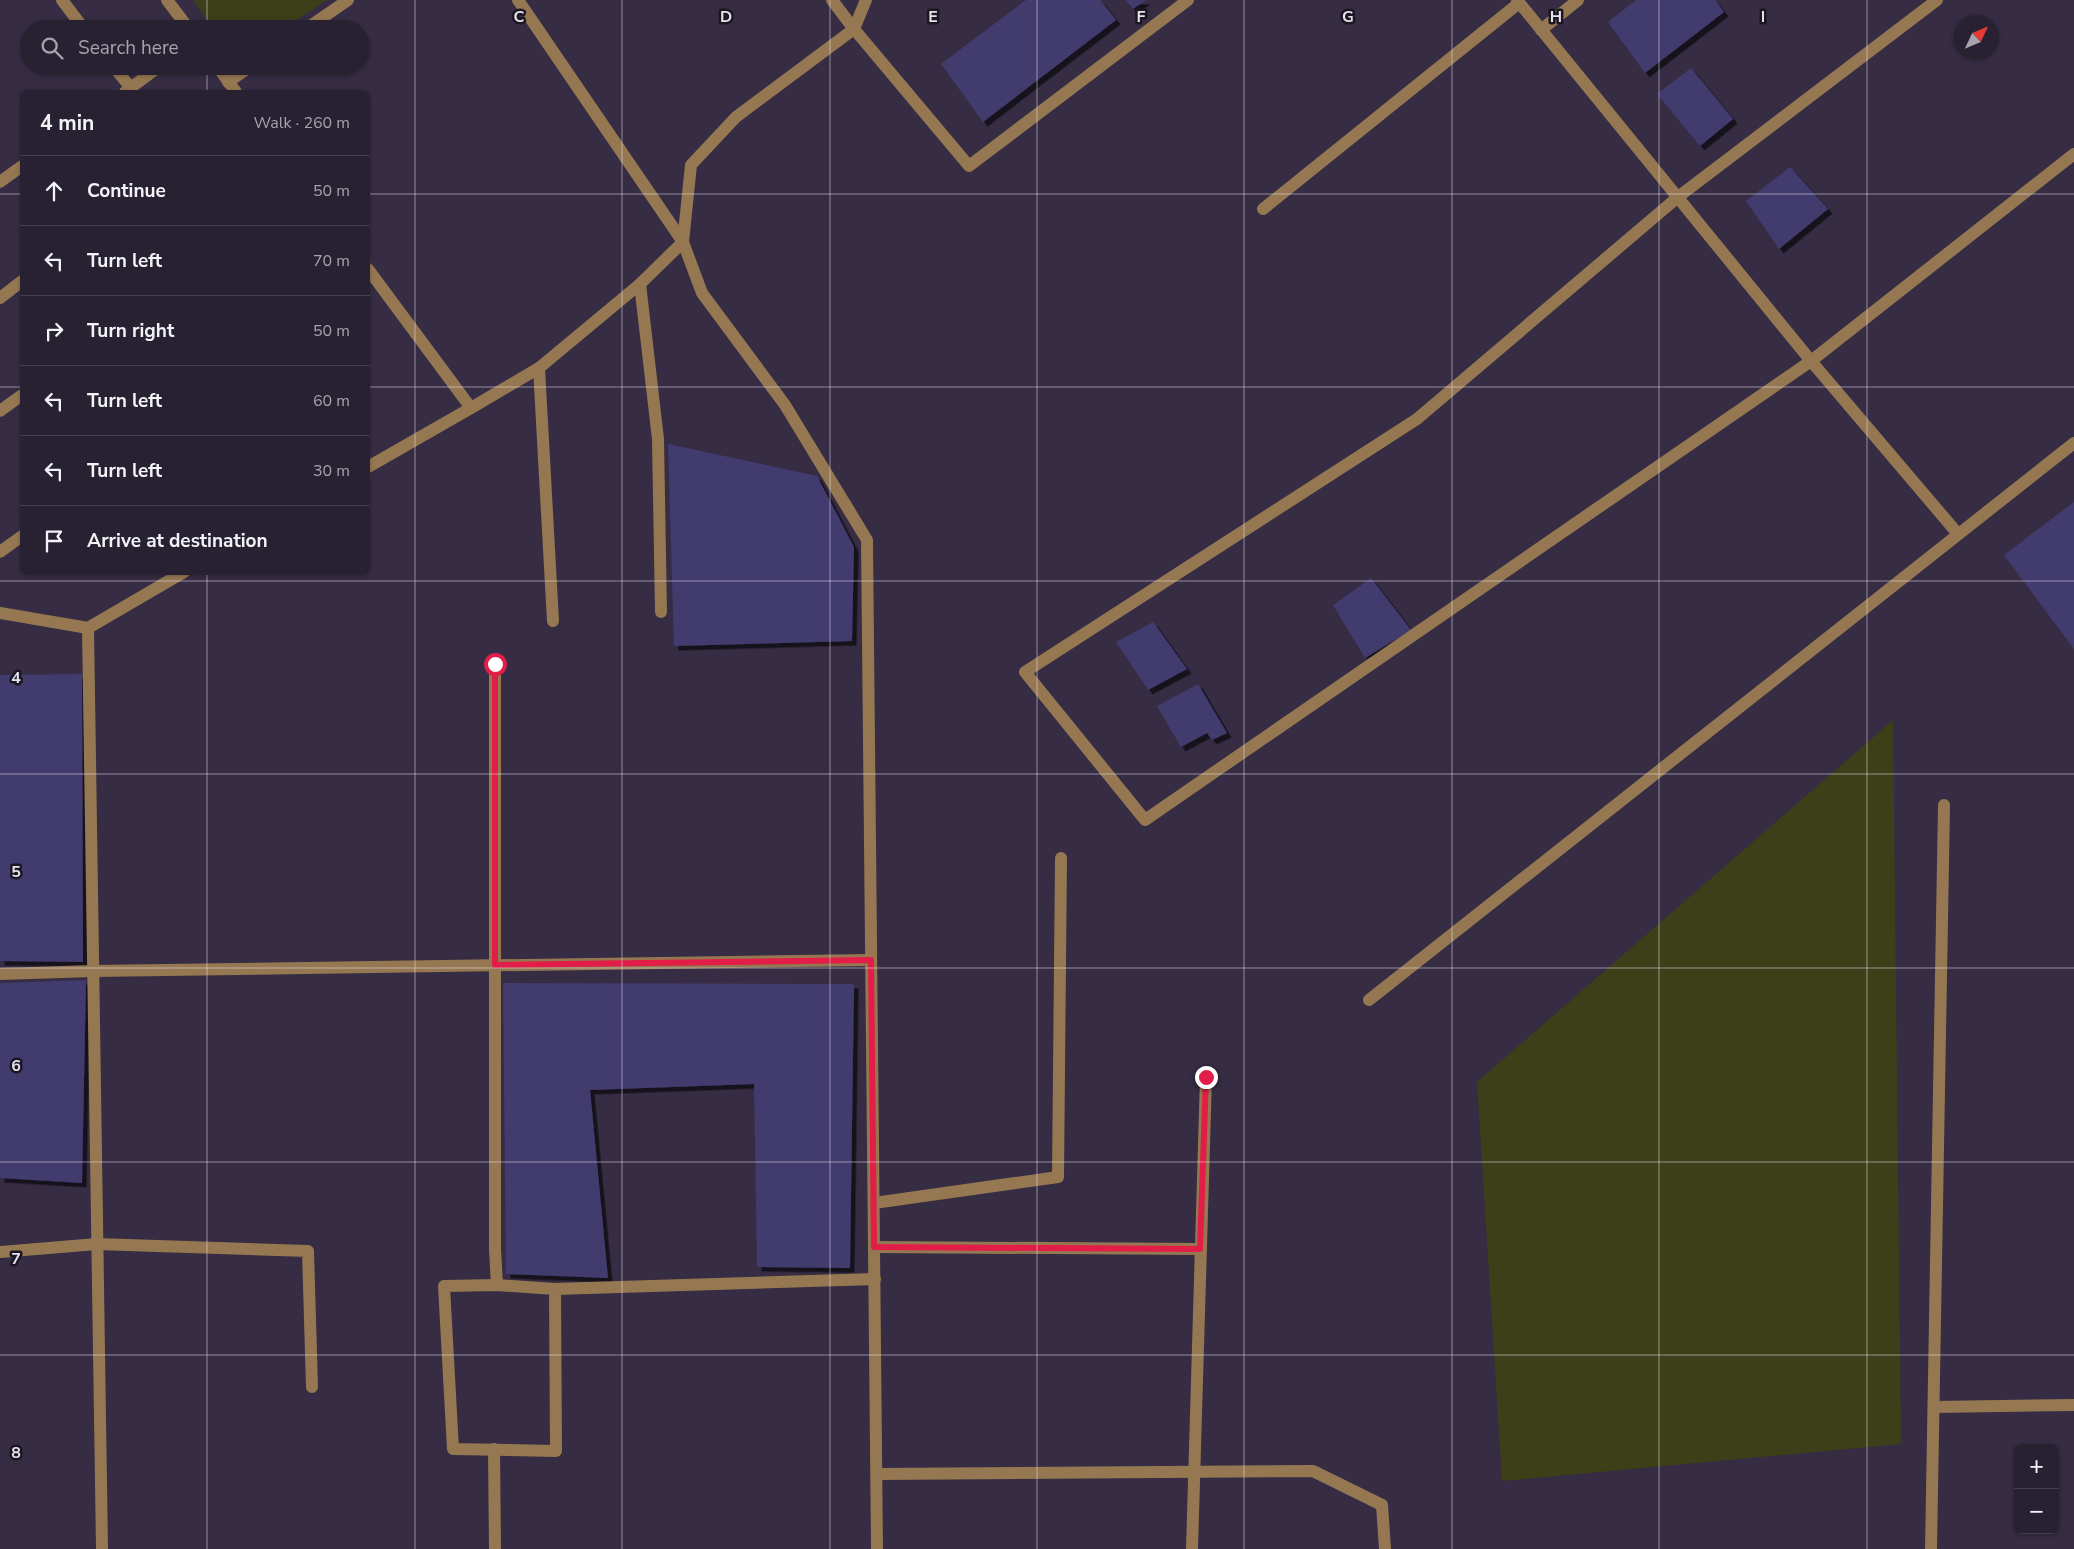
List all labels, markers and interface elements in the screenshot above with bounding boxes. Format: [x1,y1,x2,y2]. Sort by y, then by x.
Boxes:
text: C [514,6,525,28]
text: D [720,6,732,28]
text: E [928,6,938,28]
text: F [1137,6,1146,28]
text: G [1342,6,1354,28]
text: H [1550,6,1562,28]
text: I [1761,6,1765,28]
north arrow [1954,15,1999,60]
search box [20,20,370,75]
icon: search [38,34,66,62]
text: Search here [78,35,179,61]
text: 4 min [40,109,94,137]
text: Walk · 260 m [254,112,350,134]
icon: ahead [40,177,68,205]
text: Continue [87,178,166,204]
text: 50 m [313,180,350,202]
icon: left [40,247,68,275]
text: Turn left [87,248,162,274]
text: 70 m [313,250,350,272]
icon: right [40,317,68,345]
text: Turn right [87,318,174,344]
text: 50 m [313,320,350,342]
icon: left [40,387,68,415]
text: Turn left [87,388,162,414]
text: 60 m [313,390,350,412]
icon: left [40,457,68,485]
text: Turn left [87,458,162,484]
text: 30 m [313,460,350,482]
icon: arrive [40,527,68,555]
text: Arrive at destination [87,528,268,554]
route start [484,653,507,676]
text: 4 [11,667,21,689]
text: 5 [11,861,21,883]
text: 6 [11,1055,21,1077]
route end [1195,1066,1218,1089]
text: 7 [11,1248,21,1270]
text: 8 [11,1442,21,1464]
map controls [2014,1444,2059,1534]
button: + [2014,1444,2059,1489]
button: − [2014,1489,2059,1534]

